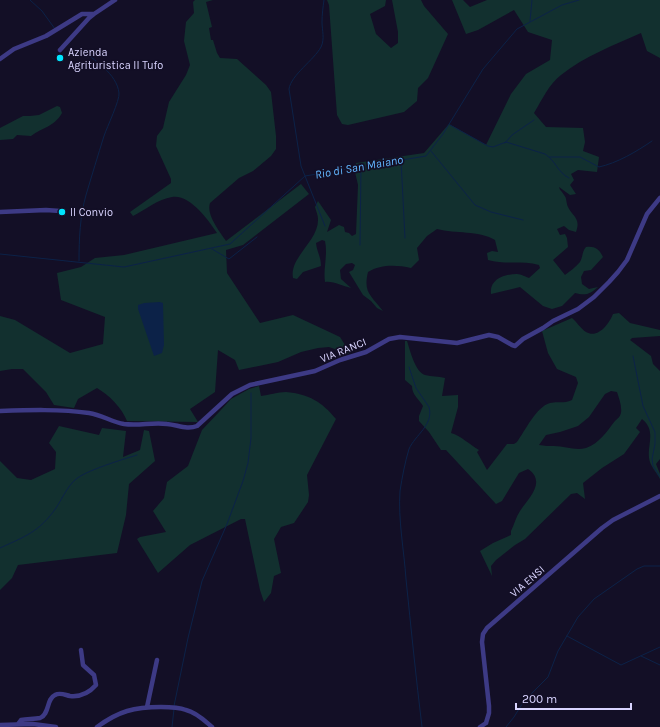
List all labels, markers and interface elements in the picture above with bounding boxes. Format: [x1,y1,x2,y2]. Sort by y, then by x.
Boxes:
place label: Azienda Agrituristica Il Tufo [68,46,163,72]
marker: Azienda Agrituristica Il Tufo [55,53,65,63]
water label: Rio di San Maiano [314,152,404,182]
place label: Il Convio [70,206,113,219]
marker: Il Convio [57,207,67,217]
street label: VIA RANCI [318,335,368,366]
street label: VIA ENSI [507,563,547,600]
scale bar [516,685,631,711]
text: 200 m [522,692,557,706]

